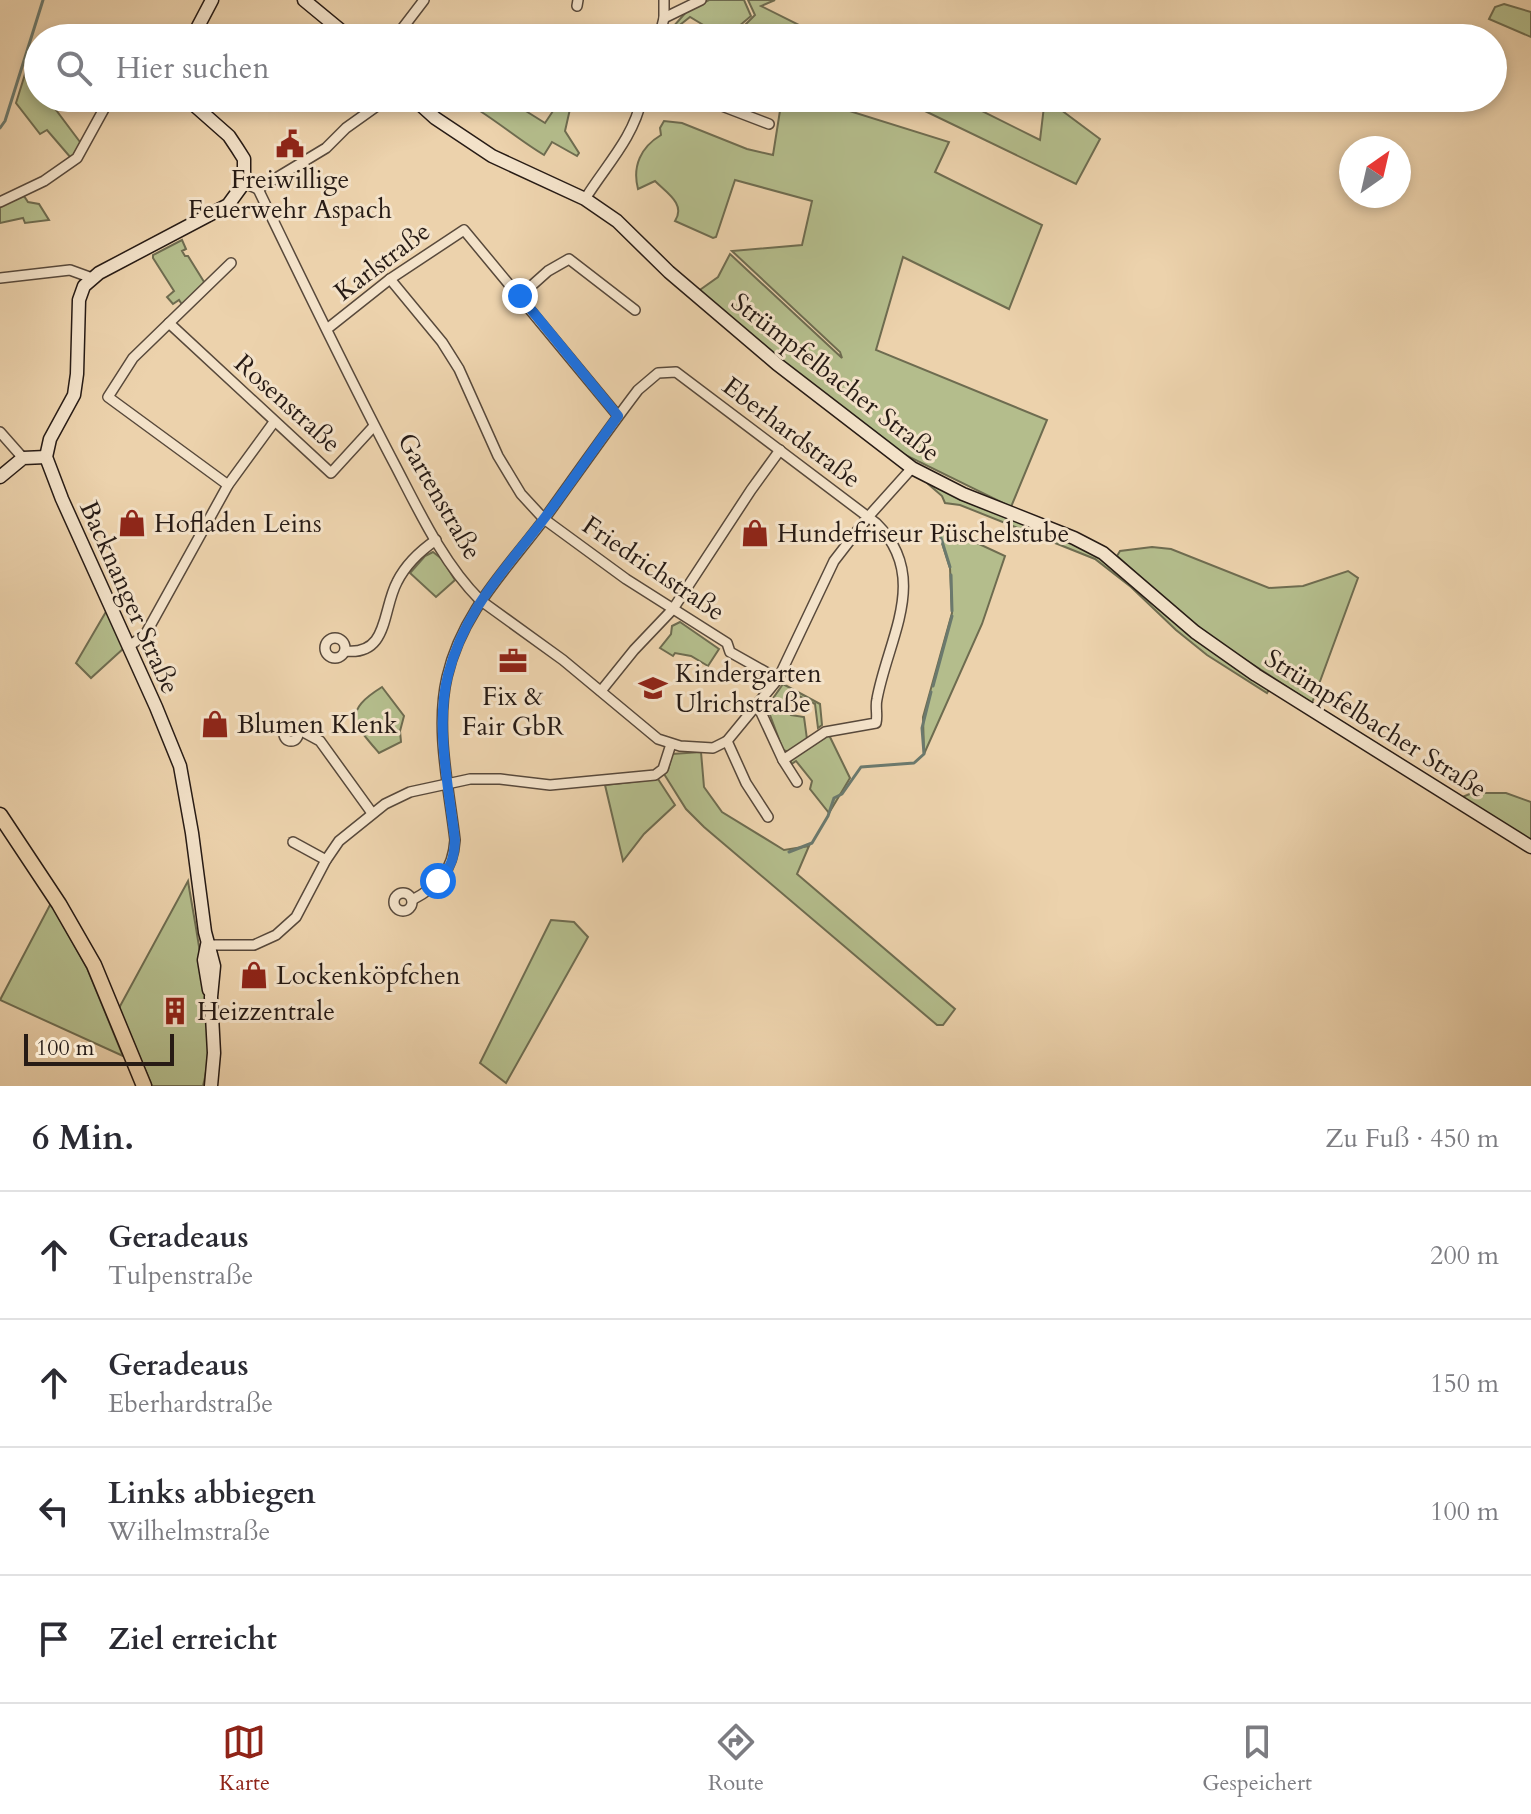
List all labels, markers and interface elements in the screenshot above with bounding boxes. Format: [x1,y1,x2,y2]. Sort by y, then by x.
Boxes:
search box [24,24,1507,112]
icon: search [52,46,96,90]
text: Hier suchen [116,48,269,89]
public building icon: Freiwillige Feuerwehr Aspach [275,129,305,159]
north arrow [1339,136,1411,208]
place label: Freiwillige Feuerwehr Aspach [188,162,392,227]
street label: Karlstraße [327,214,437,309]
route end [502,278,538,314]
street label: Strümpfelbacher Straße [724,285,947,470]
street label: Rosenstraße [227,346,349,461]
street label: Eberhardstraße [715,369,868,496]
street label: Gartenstraße [389,426,490,566]
street label: Backnanger Straße [71,495,188,699]
place label: Hofladen Leins [154,506,322,541]
shop icon: Hofladen Leins [117,508,147,538]
street label: Friedrichstraße [575,508,732,629]
place label: Hundefriseur Püschelstube [777,516,1069,551]
shop icon: Hundefriseur Püschelstube [740,518,770,548]
street label: Strümpfelbacher Straße [1258,641,1494,806]
office icon: Fix & Fair GbR [498,646,528,676]
place label: Kindergarten Ulrichstraße [675,656,822,721]
school or university icon: Kindergarten Ulrichstraße [638,673,668,703]
place label: Fix & Fair GbR [462,679,564,744]
place label: Blumen Klenk [237,707,398,742]
shop icon: Blumen Klenk [200,709,230,739]
route start [420,863,456,899]
place label: Lockenköpfchen [276,958,461,993]
shop icon: Lockenköpfchen [239,960,269,990]
place label: Heizzentrale [197,994,335,1029]
building icon: Heizzentrale [160,996,190,1026]
scale bar [24,1030,174,1066]
text: 100 m [36,1033,94,1063]
text: 6 Min. [32,1115,134,1161]
text: Zu Fuß · 450 m [1325,1121,1499,1156]
text: Geradeaus [108,1217,249,1258]
icon: ahead [32,1233,76,1277]
text: 200 m [1430,1238,1499,1273]
text: Tulpenstraße [108,1258,253,1293]
text: Geradeaus [108,1345,249,1386]
icon: ahead [32,1361,76,1405]
text: 150 m [1430,1366,1499,1401]
text: Eberhardstraße [108,1386,273,1421]
text: Links abbiegen [108,1473,316,1514]
icon: left [32,1489,76,1533]
text: 100 m [1430,1494,1499,1529]
text: Wilhelmstraße [108,1514,270,1549]
icon: arrive [32,1617,76,1661]
text: Ziel erreicht [108,1619,277,1660]
tab: Karte [219,1720,270,1798]
tab: Route [708,1720,764,1798]
tab: Gespeichert [1202,1720,1312,1798]

